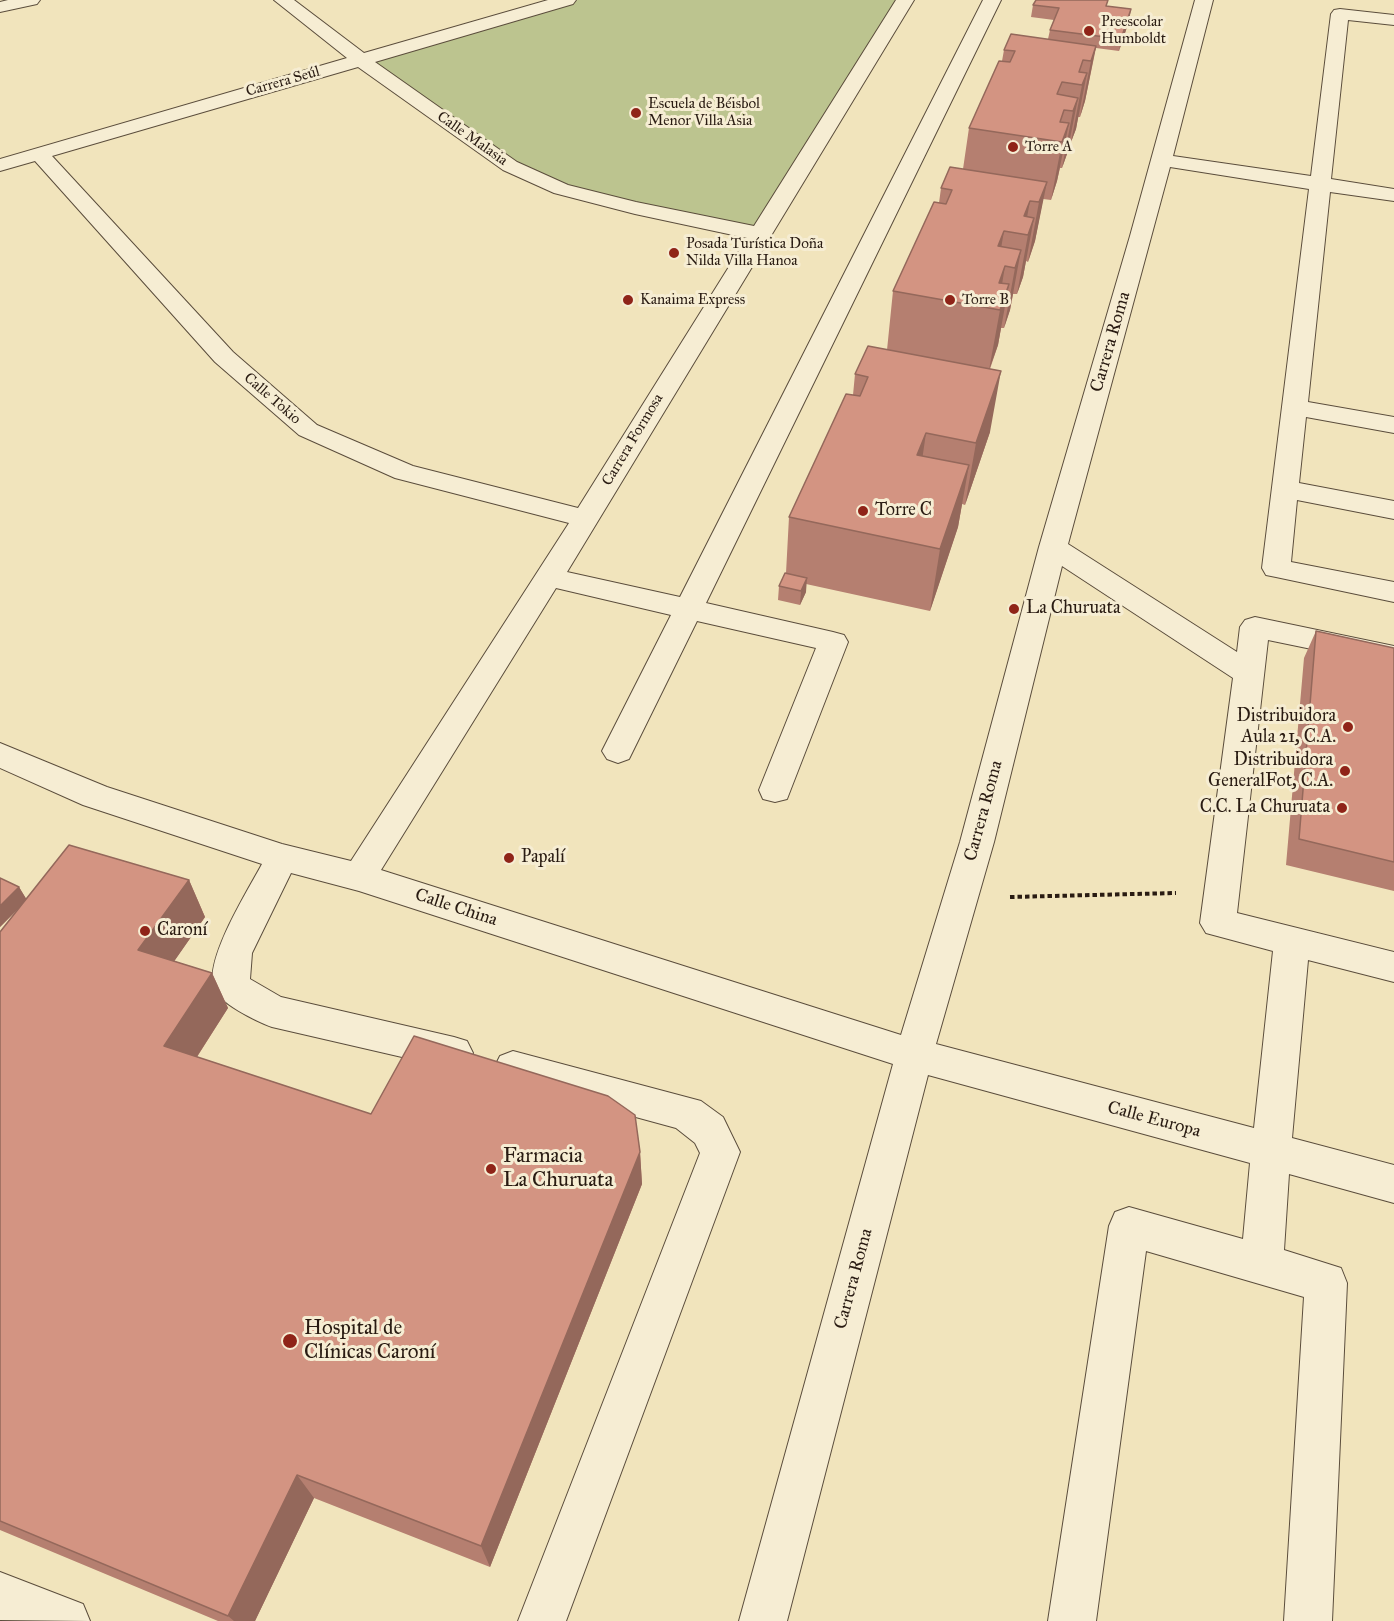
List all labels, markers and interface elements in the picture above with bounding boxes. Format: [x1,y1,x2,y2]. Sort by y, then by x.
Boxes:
place label: Preescolar Humboldt [1101,13,1166,48]
marker: Preescolar Humboldt [1082,24,1096,38]
street label: Carrera Seúl [244,63,322,101]
place label: Escuela de Béisbol Menor Villa Asia [648,95,760,130]
marker: Escuela de Béisbol Menor Villa Asia [629,106,643,120]
street label: Calle Malasia [433,108,511,170]
place label: Torre A [1025,138,1072,156]
marker: Torre A [1006,140,1020,154]
place label: Posada Turística Doña Nilda Villa Hanoa [686,235,823,270]
marker: Posada Turística Doña Nilda Villa Hanoa [667,246,681,260]
street label: Carrera Roma [1086,289,1136,395]
place label: Kanaima Express [640,291,745,309]
place label: Torre B [962,291,1009,309]
marker: Kanaima Express [621,293,635,307]
marker: Torre B [943,293,957,307]
street label: Calle Tokio [240,369,304,429]
street label: Carrera Formosa [599,391,667,489]
place label: Torre C [875,500,932,522]
marker: Torre C [856,504,870,518]
place label: La Churuata [1026,598,1121,620]
marker: La Churuata [1007,602,1021,616]
place label: Distribuidora Aula 21, C.A. [1237,706,1336,748]
marker: Distribuidora Aula 21, C.A. [1341,720,1355,734]
place label: Distribuidora GeneralFot, C.A. [1208,750,1333,792]
street label: Carrera Roma [960,758,1008,864]
marker: Distribuidora GeneralFot, C.A. [1338,764,1352,778]
place label: C.C. La Churuata [1200,797,1330,819]
marker: C.C. La Churuata [1335,801,1349,815]
place label: Papalí [521,847,565,869]
marker: Papalí [502,851,516,865]
street label: Calle China [412,885,500,931]
place label: Caroní [157,920,207,942]
marker: Caroní [138,924,152,938]
street label: Calle Europa [1105,1097,1203,1143]
place label: Farmacia La Churuata [503,1144,613,1194]
marker: Farmacia La Churuata [484,1162,498,1176]
street label: Carrera Roma [830,1226,878,1332]
place label: Hospital de Clínicas Caroní [304,1316,436,1366]
marker: Hospital de Clínicas Caroní [281,1332,299,1350]

